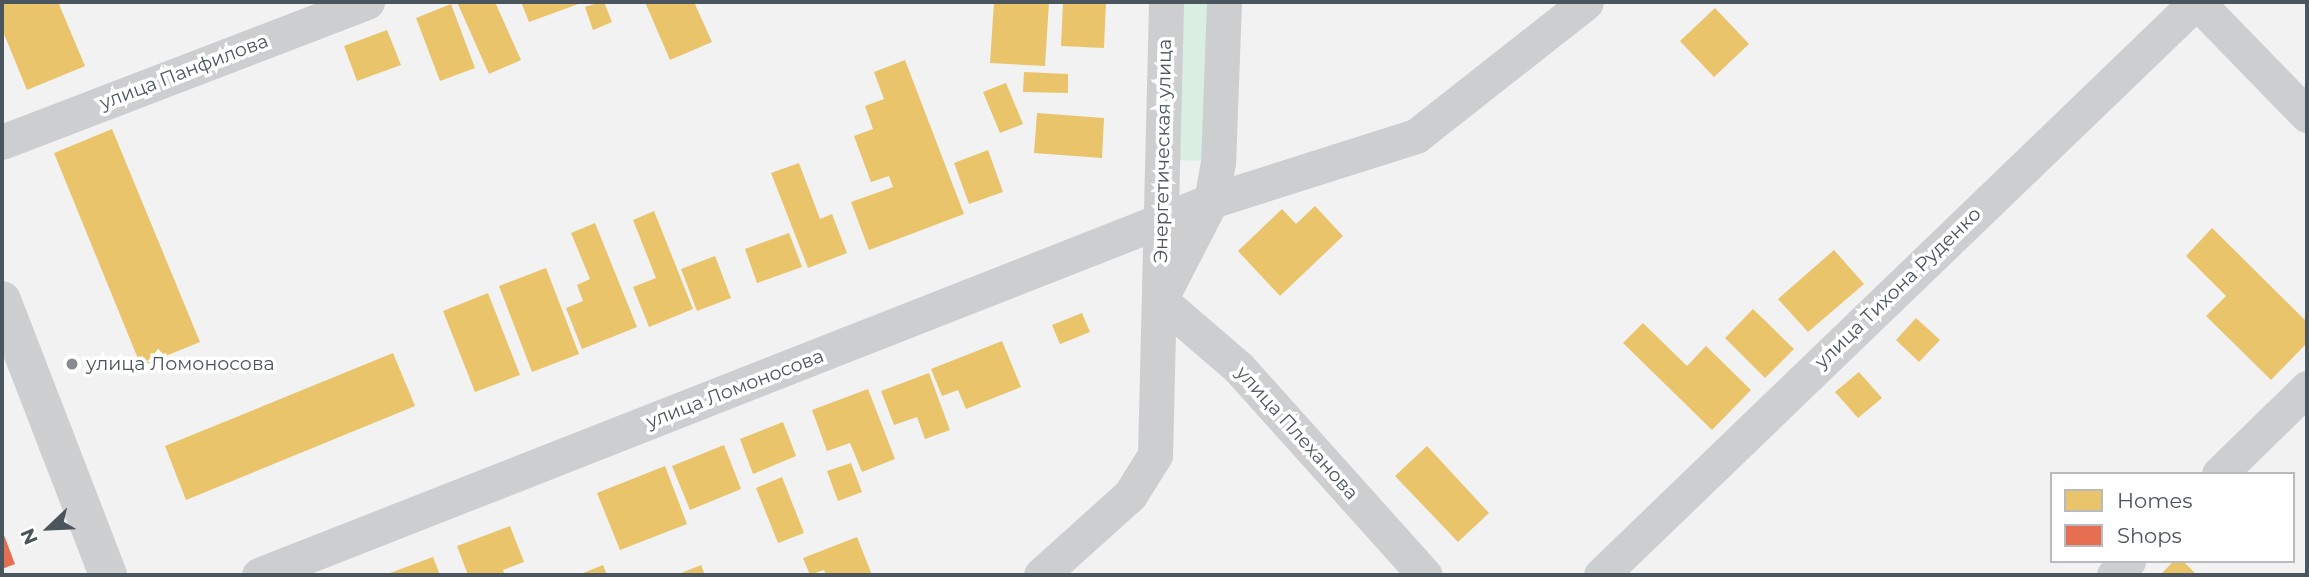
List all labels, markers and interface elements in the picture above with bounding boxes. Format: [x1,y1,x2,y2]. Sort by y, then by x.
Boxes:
street label: улица Панфилова [97,29,271,115]
street label: Энергетическая улица [1150,39,1176,263]
street label: улица Тихона Руденко [1810,203,1986,373]
street label: улица Ломоносова [643,345,827,433]
place label: улица Ломоносова [86,353,275,375]
marker: улица Ломоносова [64,356,80,372]
street label: улица Плеханова [1231,362,1363,504]
legend [2050,472,2295,563]
text: Homes [2117,488,2192,513]
north arrow [14,493,84,563]
text: Shops [2117,523,2182,548]
text: N [16,525,43,548]

